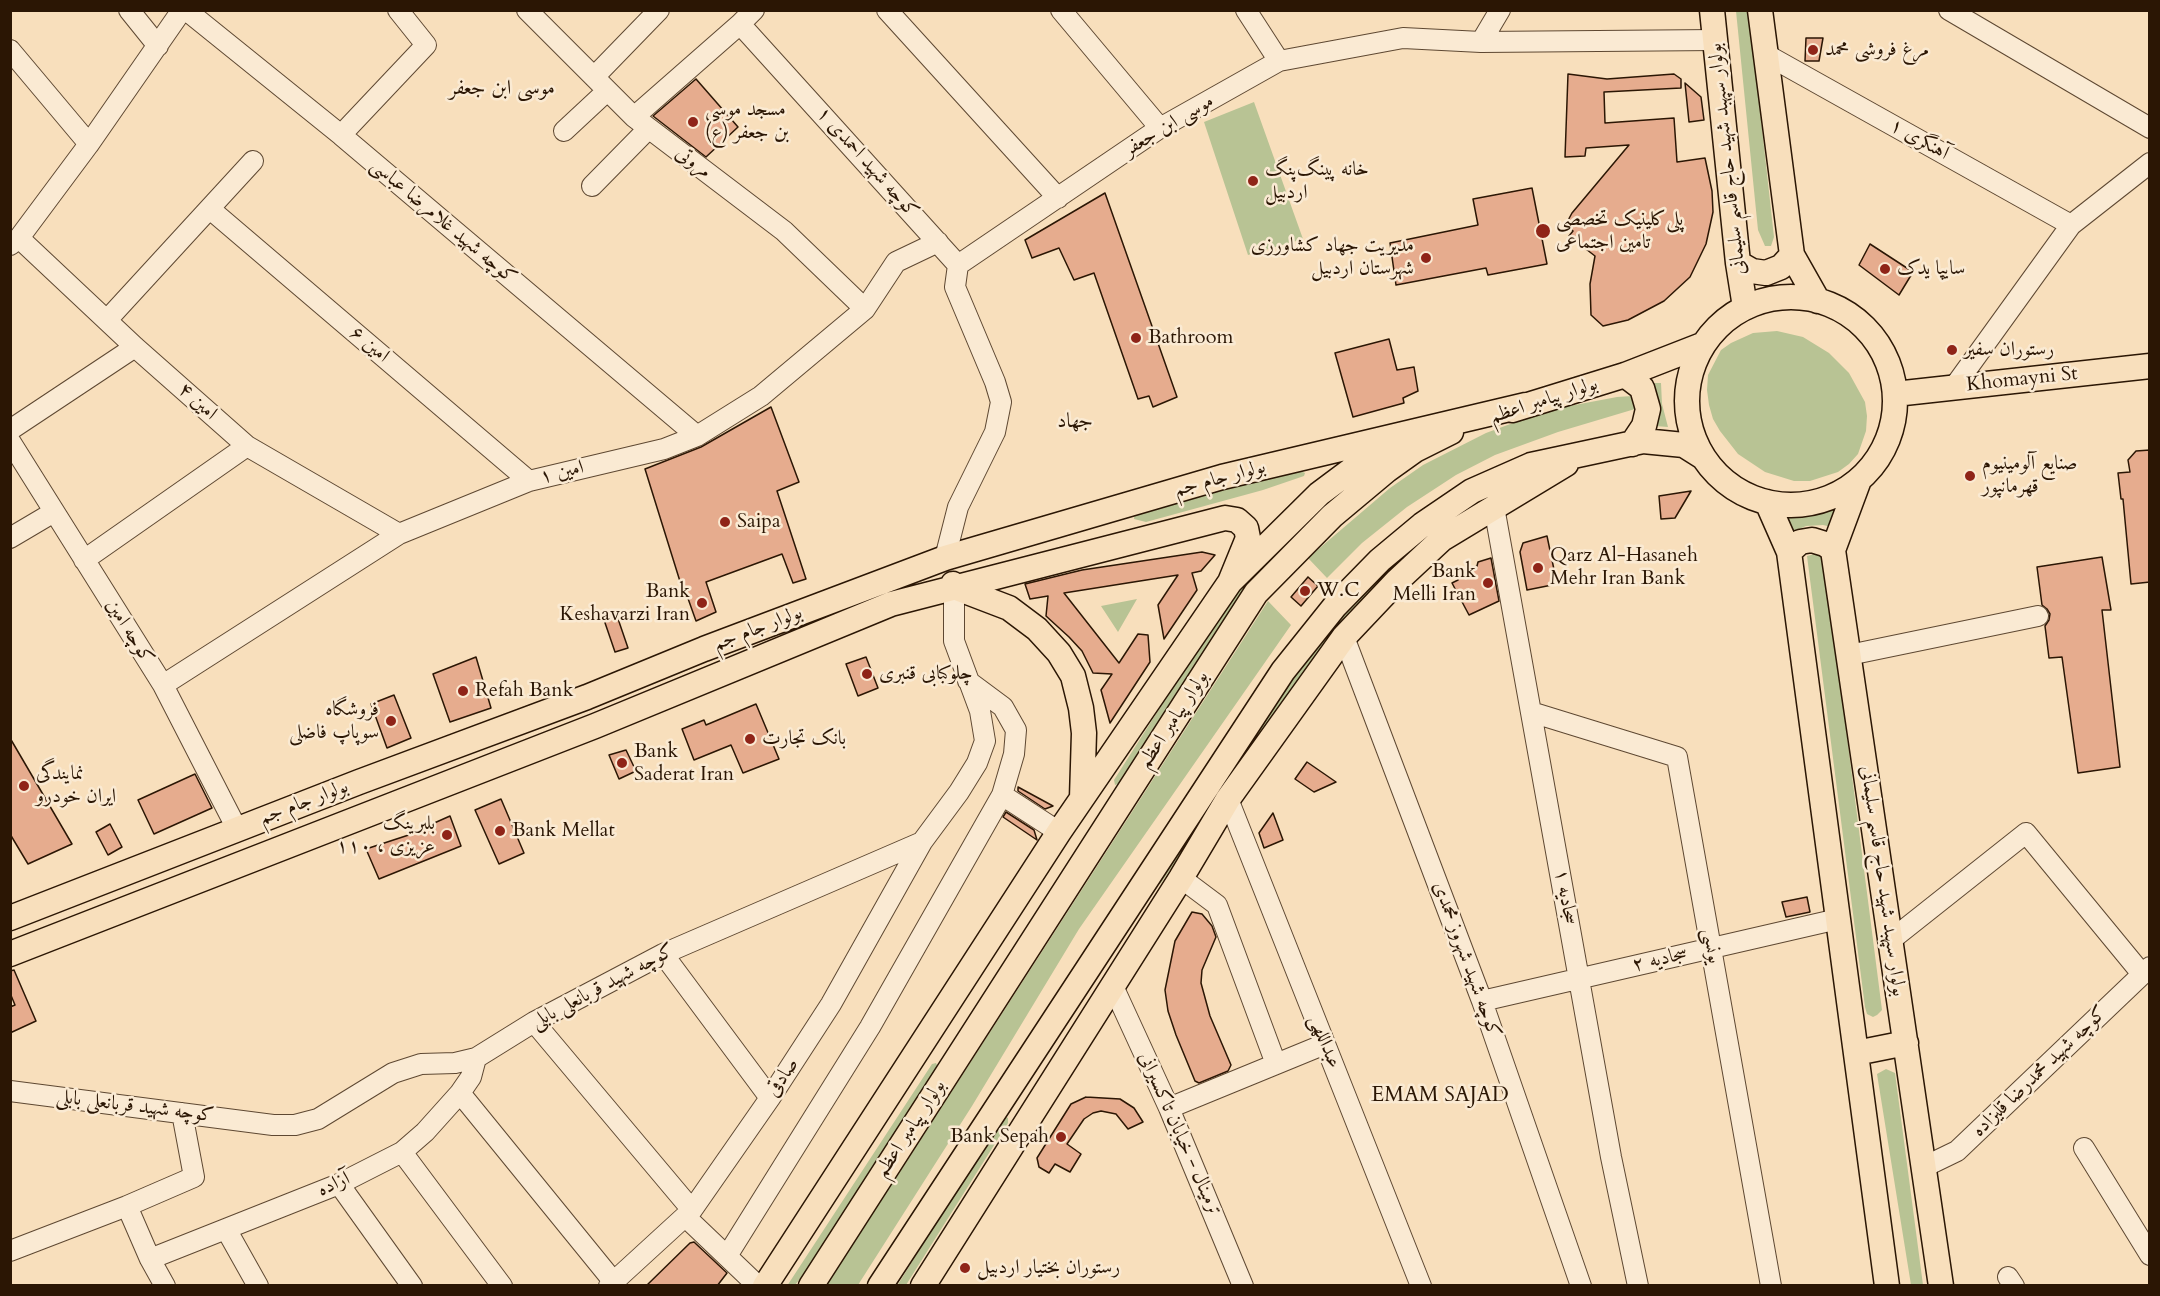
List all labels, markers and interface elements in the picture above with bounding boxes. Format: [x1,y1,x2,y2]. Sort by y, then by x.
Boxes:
place label: مرغ فروشی محمد [1825,38,1929,62]
street label: بولوار سپهبد شهید حاج قاسم سلیمانی [1704,42,1752,276]
marker: مرغ فروشی محمد [1806,43,1820,57]
district label: موسی ابن جعفر [449,76,555,102]
street label: موسی ابن جعفر [1120,90,1218,162]
place label: مسجد موسی بن جعفر (ع) [705,98,789,145]
street label: کوچه شهید احمدی ۱ [811,102,923,224]
street label: آهنگری ۱ [1885,114,1953,166]
marker: مسجد موسی بن جعفر (ع) [686,115,700,129]
street label: مروتی [670,142,716,184]
street label: کوچه شهید غلامرضا عباسی [365,154,521,290]
place label: خانه پینگ‌پنگ اردبیل [1265,158,1369,205]
marker: خانه پینگ‌پنگ اردبیل [1246,174,1260,188]
place label: پلی‌کلینیک تخصصی تامین اجتماعی [1556,208,1683,255]
marker: پلی‌کلینیک تخصصی تامین اجتماعی [1534,222,1552,240]
place label: مدیریت جهاد کشاورزی شهرستان اردبیل [1251,234,1414,281]
marker: مدیریت جهاد کشاورزی شهرستان اردبیل [1419,251,1433,265]
place label: سایپا یدک [1897,257,1965,281]
marker: سایپا یدک [1878,262,1892,276]
street label: امین ۶ [344,322,394,368]
place label: Bathroom [1148,326,1233,350]
marker: Bathroom [1129,331,1143,345]
place label: رستوران سفیر [1964,338,2054,362]
marker: رستوران سفیر [1945,343,1959,357]
street label: Khomayni St [1965,362,2079,398]
street label: بولوار پیامبر اعظم [1487,372,1601,430]
street label: امین ۴ [172,378,222,426]
district label: جهاد [1057,409,1093,435]
place label: صنایع آلومینیوم قهرمانپور [1982,452,2078,499]
street label: بولوار جام جم [1172,455,1268,503]
street label: امین ۱ [538,456,586,490]
marker: صنایع آلومینیوم قهرمانپور [1963,469,1977,483]
place label: Saipa [737,510,781,534]
marker: Saipa [718,515,732,529]
place label: Qarz Al-Hasaneh Mehr Iran Bank [1550,544,1698,591]
place label: Bank Melli Iran [1393,560,1476,607]
marker: Qarz Al-Hasaneh Mehr Iran Bank [1531,561,1545,575]
marker: Bank Melli Iran [1481,576,1495,590]
place label: W.C [1317,579,1359,603]
place label: Bank Keshavarzi Iran [560,580,690,627]
marker: W.C [1298,584,1312,598]
street label: کوچه امین [100,595,158,669]
marker: Bank Keshavarzi Iran [695,596,709,610]
street label: بولوار جام جم [710,601,806,657]
place label: چلوکبابی قنبری [879,662,973,686]
street label: بولوار پیامبر اعظم [1133,666,1215,774]
marker: چلوکبابی قنبری [860,667,874,681]
place label: Refah Bank [475,679,573,703]
marker: Refah Bank [456,684,470,698]
place label: فروشگاه سوپاپ فاضلی [289,698,379,745]
marker: فروشگاه سوپاپ فاضلی [384,714,398,728]
place label: بانک تجارت [762,727,846,751]
marker: بانک تجارت [743,732,757,746]
place label: Bank Saderat Iran [634,740,734,787]
marker: Bank Saderat Iran [615,756,629,770]
place label: نمایندگی ایران خودرو [36,762,116,809]
street label: بولوار سپهبد شهید حاج قاسم سلیمانی [1854,764,1910,998]
street label: بولوار جام جم [256,775,352,831]
marker: نمایندگی ایران خودرو [17,779,31,793]
place label: بلبرینگ ۱۱۰ ، عزیزی [336,812,435,859]
place label: Bank Mellat [512,819,615,843]
marker: Bank Mellat [493,824,507,838]
marker: بلبرینگ ۱۱۰ ، عزیزی [440,828,454,842]
street label: سجادیه ۱ [1548,867,1582,927]
street label: کوچه شهید شهروز محمدی [1427,879,1505,1041]
street label: یونسی [1696,926,1726,966]
street label: کوچه شهید قربانعلی بابلی [527,939,679,1035]
street label: سجادیه ۲ [1630,942,1690,978]
street label: کوچه شهید محمدرضا قلیزاده [1968,1001,2112,1143]
street label: عبداللهی [1303,1012,1345,1072]
street label: ترمینال - خیابان تاکسیرانی [1132,1048,1226,1220]
street label: صادقی [762,1054,804,1102]
street label: بولوار پیامبر اعظم [870,1075,952,1183]
district label: EMAM SAJAD [1364,1083,1516,1109]
street label: کوچه شهید قربانعلی بابلی [55,1085,215,1129]
place label: Bank Sepah [950,1125,1049,1149]
marker: Bank Sepah [1054,1130,1068,1144]
street label: آزاده [314,1167,354,1203]
place label: رستوران بختیار اردبیل [977,1256,1120,1280]
marker: رستوران بختیار اردبیل [958,1261,972,1275]

